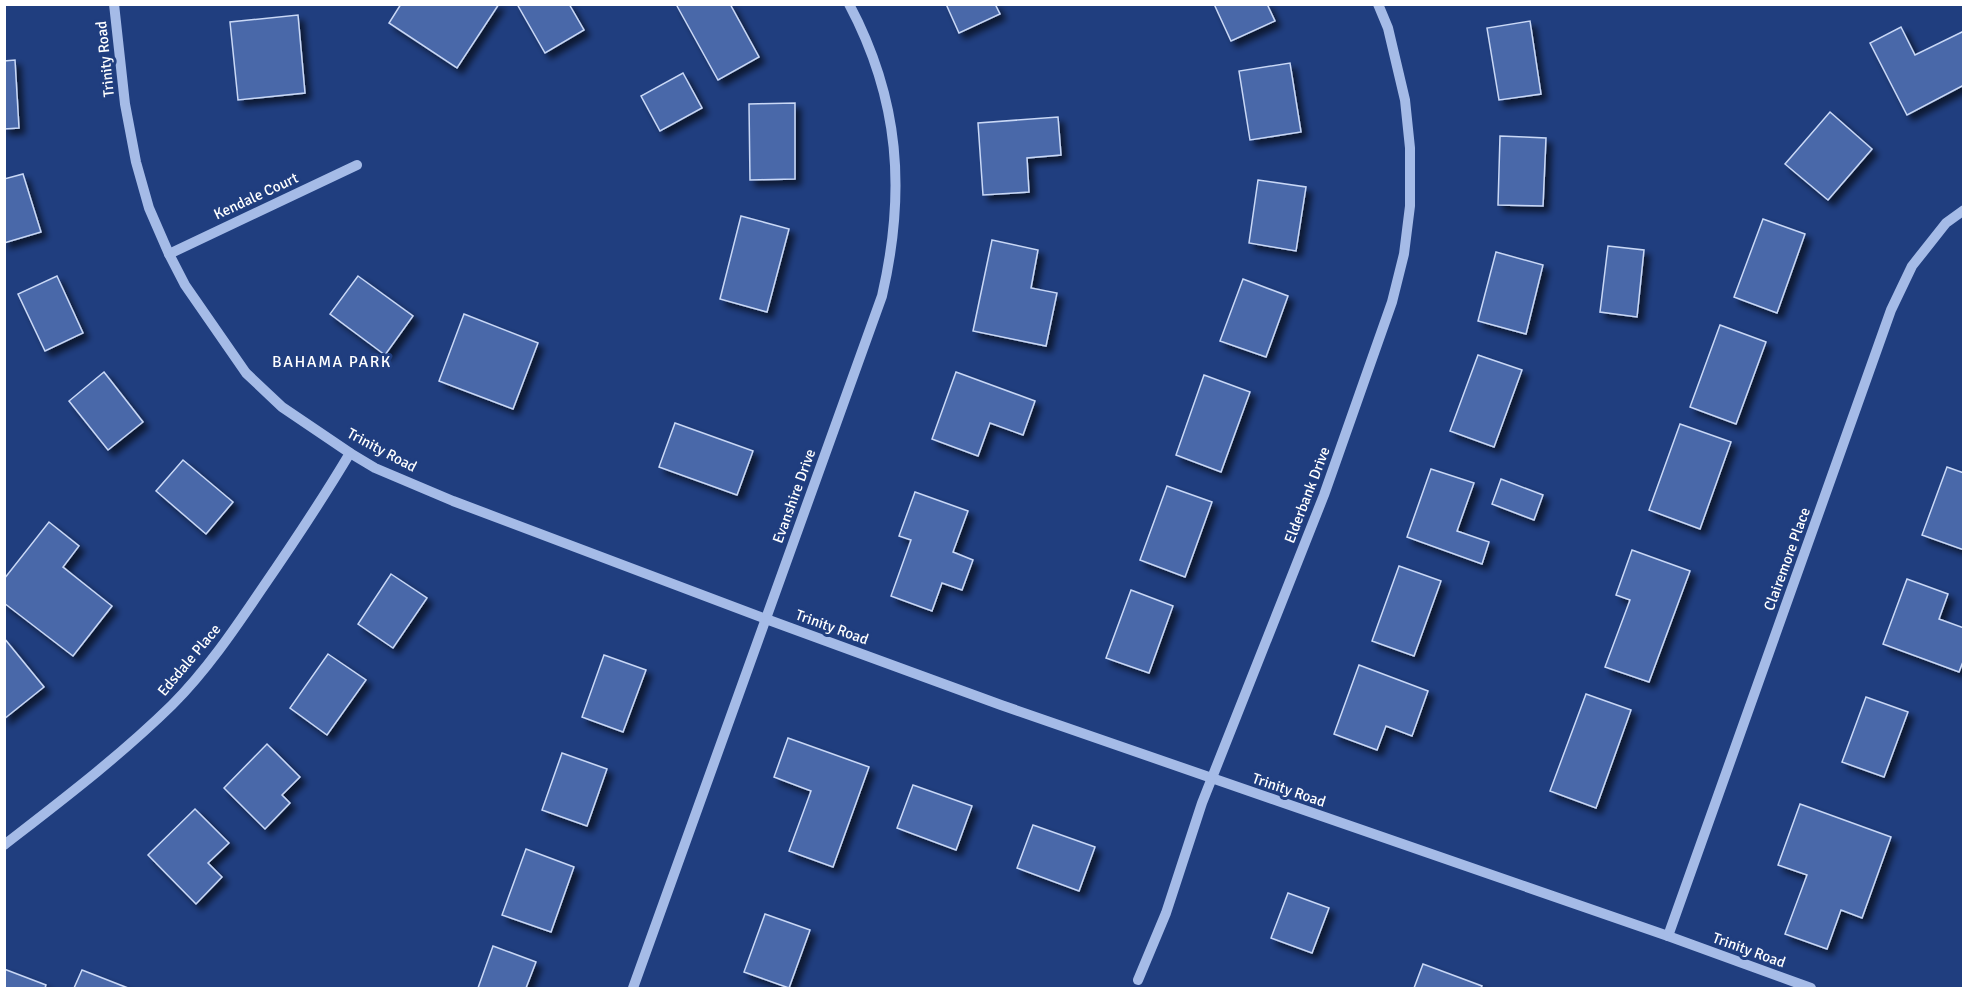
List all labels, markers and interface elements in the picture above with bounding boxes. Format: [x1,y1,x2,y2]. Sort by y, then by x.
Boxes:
street label: Trinity Road [92,20,118,98]
street label: Kendale Court [211,169,301,223]
district label: BAHAMA PARK [272,352,392,372]
street label: Trinity Road [344,424,420,476]
street label: Elderbank Drive [1280,444,1334,546]
street label: Evanshire Drive [769,446,819,546]
street label: Clairemore Place [1760,505,1814,613]
street label: Trinity Road [793,605,871,649]
street label: Edsdale Place [154,620,224,700]
street label: Trinity Road [1250,769,1328,811]
street label: Trinity Road [1710,928,1788,972]

